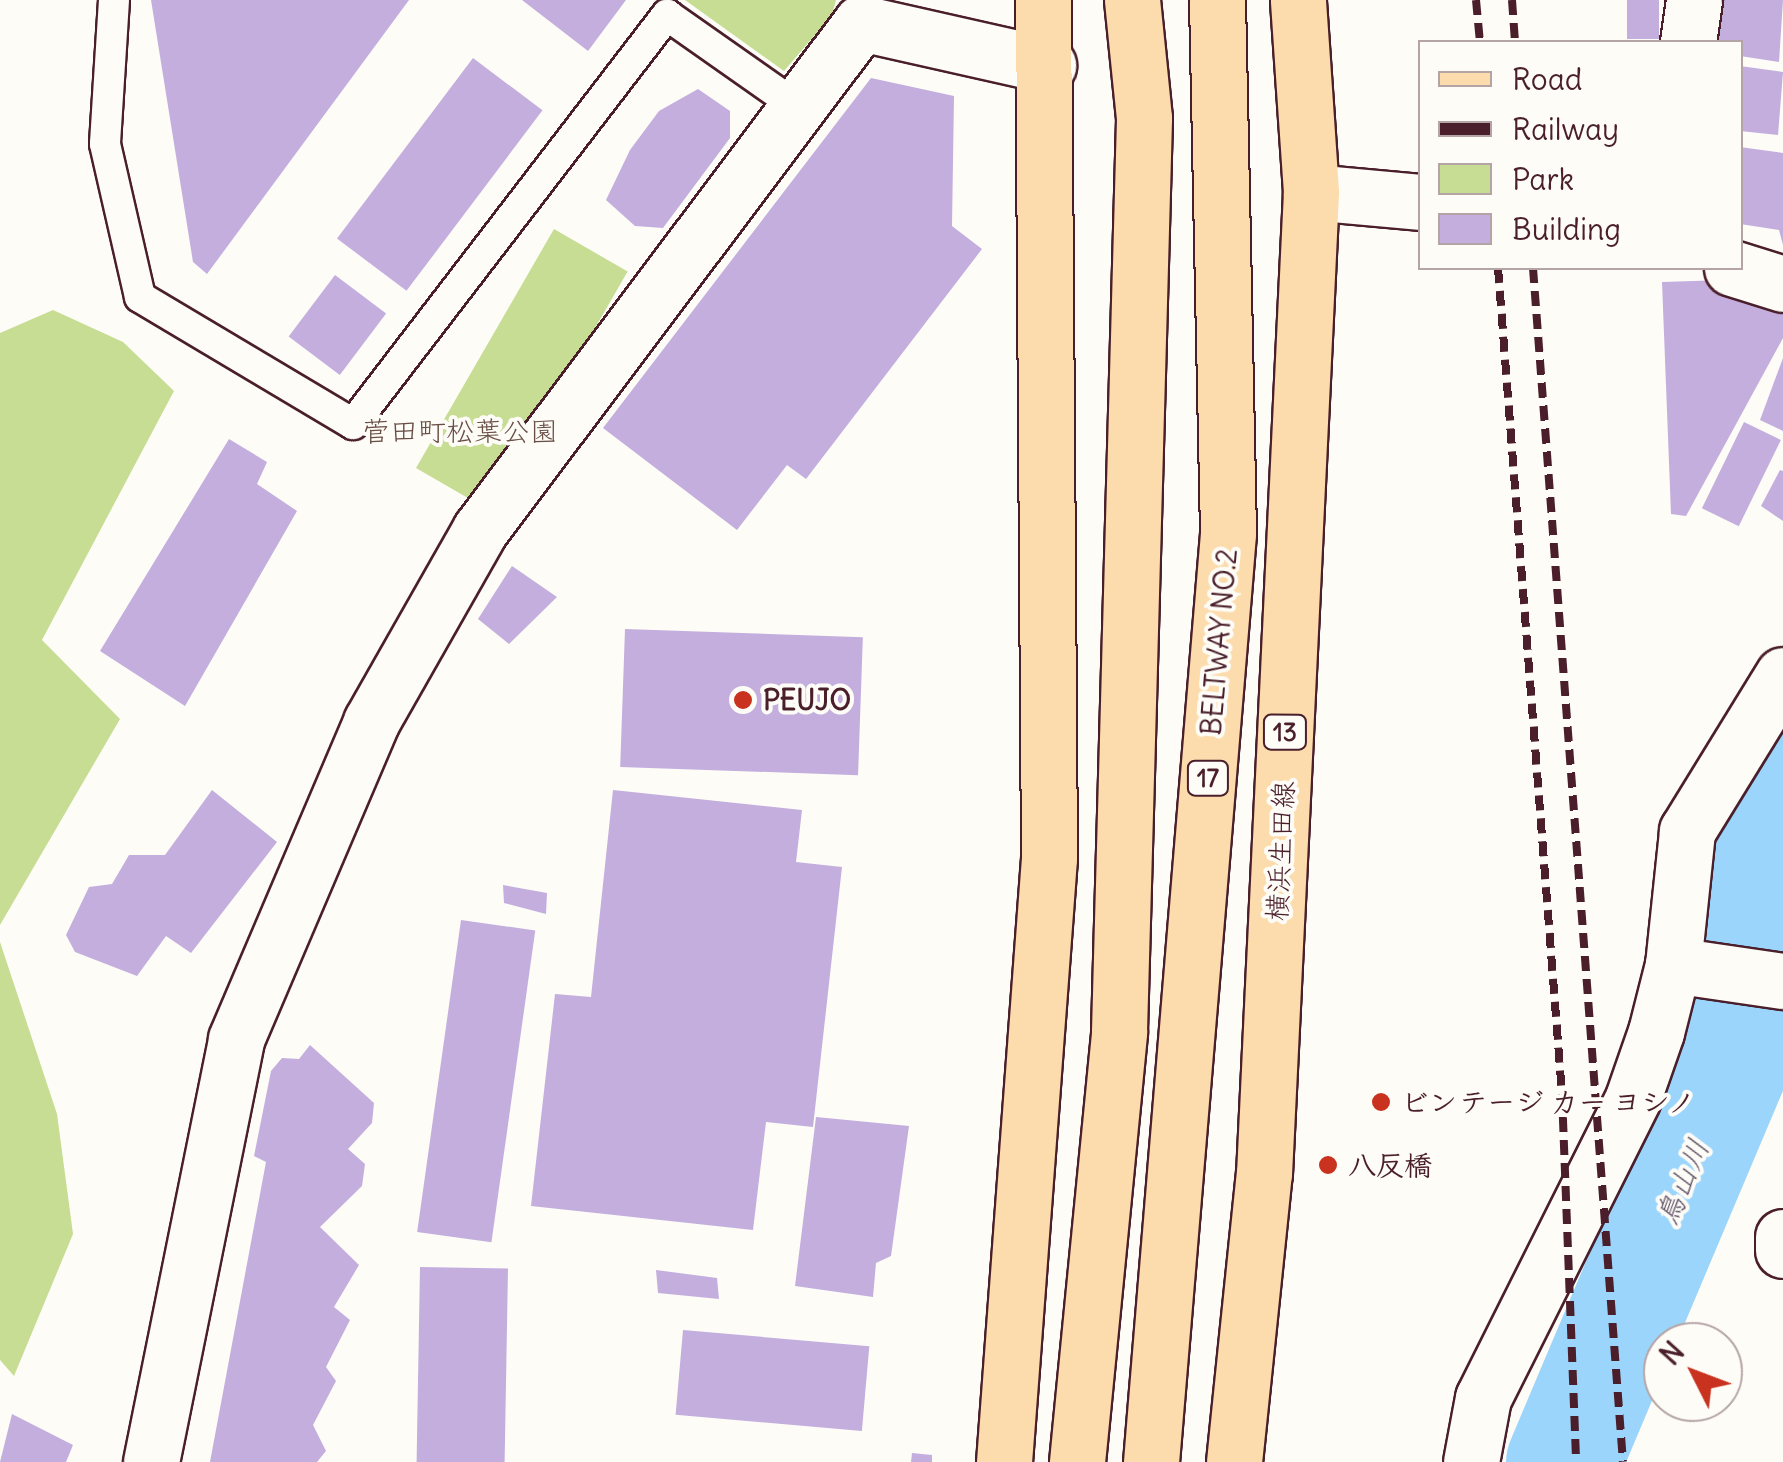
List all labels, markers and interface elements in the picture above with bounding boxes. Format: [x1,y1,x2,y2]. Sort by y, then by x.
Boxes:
legend [1418,40,1743,270]
text: Road [1512,60,1582,98]
text: Railway [1512,110,1619,148]
text: Park [1512,160,1574,198]
text: Building [1512,210,1621,248]
park label: 菅田町松葉公園 [362,414,558,448]
street label: BELTWAY NO.2 [1194,547,1244,737]
place label: PEUJO [763,683,851,717]
marker: PEUJO [732,689,754,711]
road number: 13 [1262,712,1308,752]
road number: 17 [1186,758,1230,798]
street label: 横浜生田線 [1260,780,1300,922]
place label: ビンテージ カー ヨシノ [1401,1085,1694,1119]
marker: ビンテージ カー ヨシノ [1370,1091,1392,1113]
water label: 鳥山川 [1648,1134,1716,1230]
place label: 八反橋 [1348,1148,1432,1182]
marker: 八反橋 [1317,1154,1339,1176]
north arrow [1643,1322,1743,1422]
text: N [1652,1334,1692,1373]

